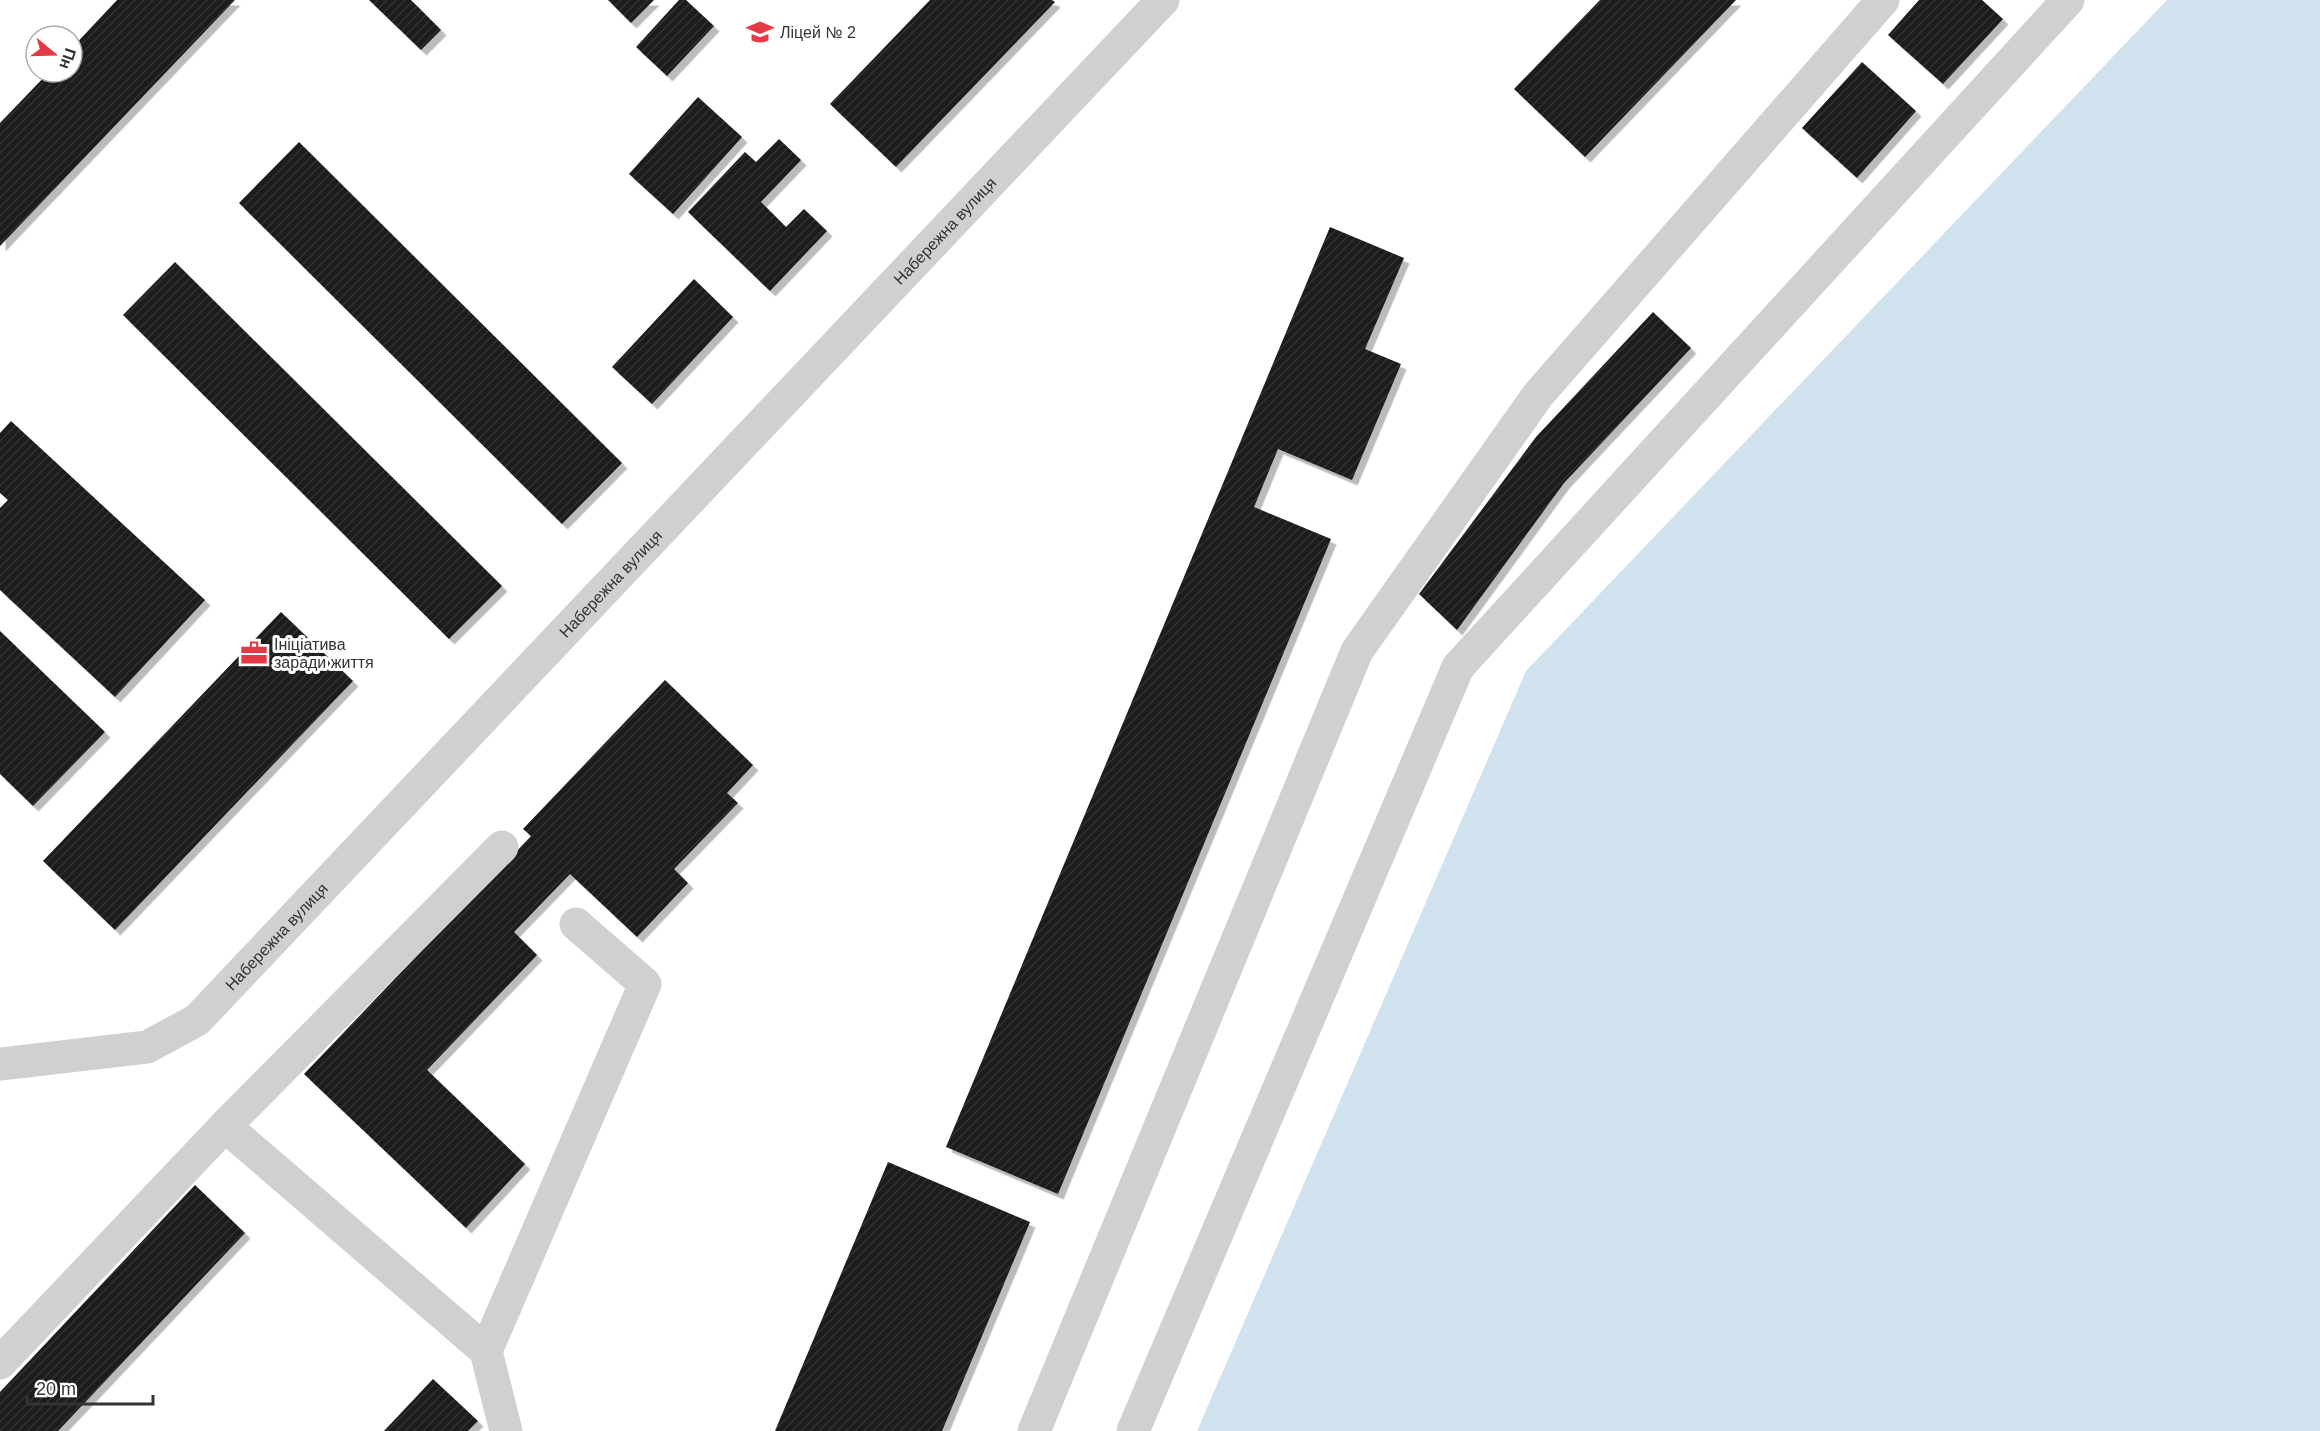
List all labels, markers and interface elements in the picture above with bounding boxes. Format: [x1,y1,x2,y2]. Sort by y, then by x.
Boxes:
school or university icon: Ліцей № 2 [745,17,775,47]
north arrow [24,24,84,84]
place label: Ліцей № 2 [780,24,856,41]
text: Пн [56,46,79,71]
street label: Набережна вулиця [890,174,1000,288]
street label: Набережна вулиця [556,527,665,641]
place label: Ініціатива заради життя [274,636,374,671]
office icon: Ініціатива заради життя [239,638,269,668]
street label: Набережна вулиця [222,880,331,994]
scale bar [27,1368,153,1406]
text: 20 m [36,1379,76,1399]

